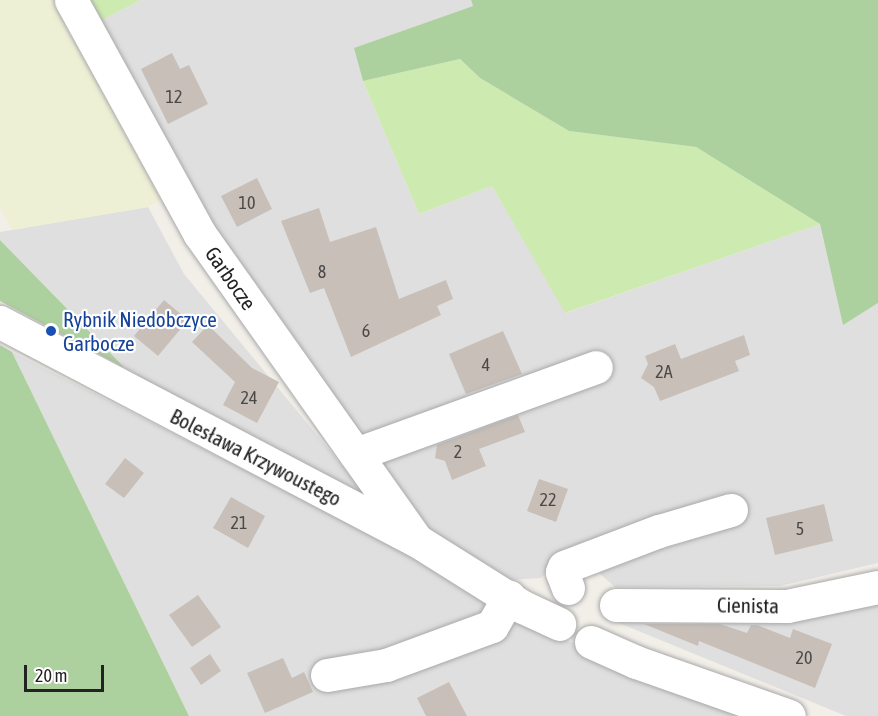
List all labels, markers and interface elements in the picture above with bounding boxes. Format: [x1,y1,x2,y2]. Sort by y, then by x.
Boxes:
house number: 12 [166,86,182,108]
house number: 10 [239,192,255,214]
street label: Garbocze [200,241,262,315]
house number: 8 [318,261,326,283]
place label: Rybnik Niedobczyce Garbocze [63,306,217,356]
house number: 6 [362,320,370,342]
marker: Rybnik Niedobczyce Garbocze [44,324,58,338]
house number: 4 [482,354,490,376]
house number: 2A [655,361,673,383]
house number: 24 [241,387,257,409]
street label: Bolesława Krzywoustego [166,403,346,511]
house number: 2 [454,441,462,463]
house number: 22 [540,489,556,511]
house number: 21 [231,512,247,534]
house number: 5 [796,518,804,540]
street label: Cienista [717,592,779,618]
house number: 20 [796,647,812,669]
scale bar [27,653,106,691]
text: 20 m [35,665,67,686]

